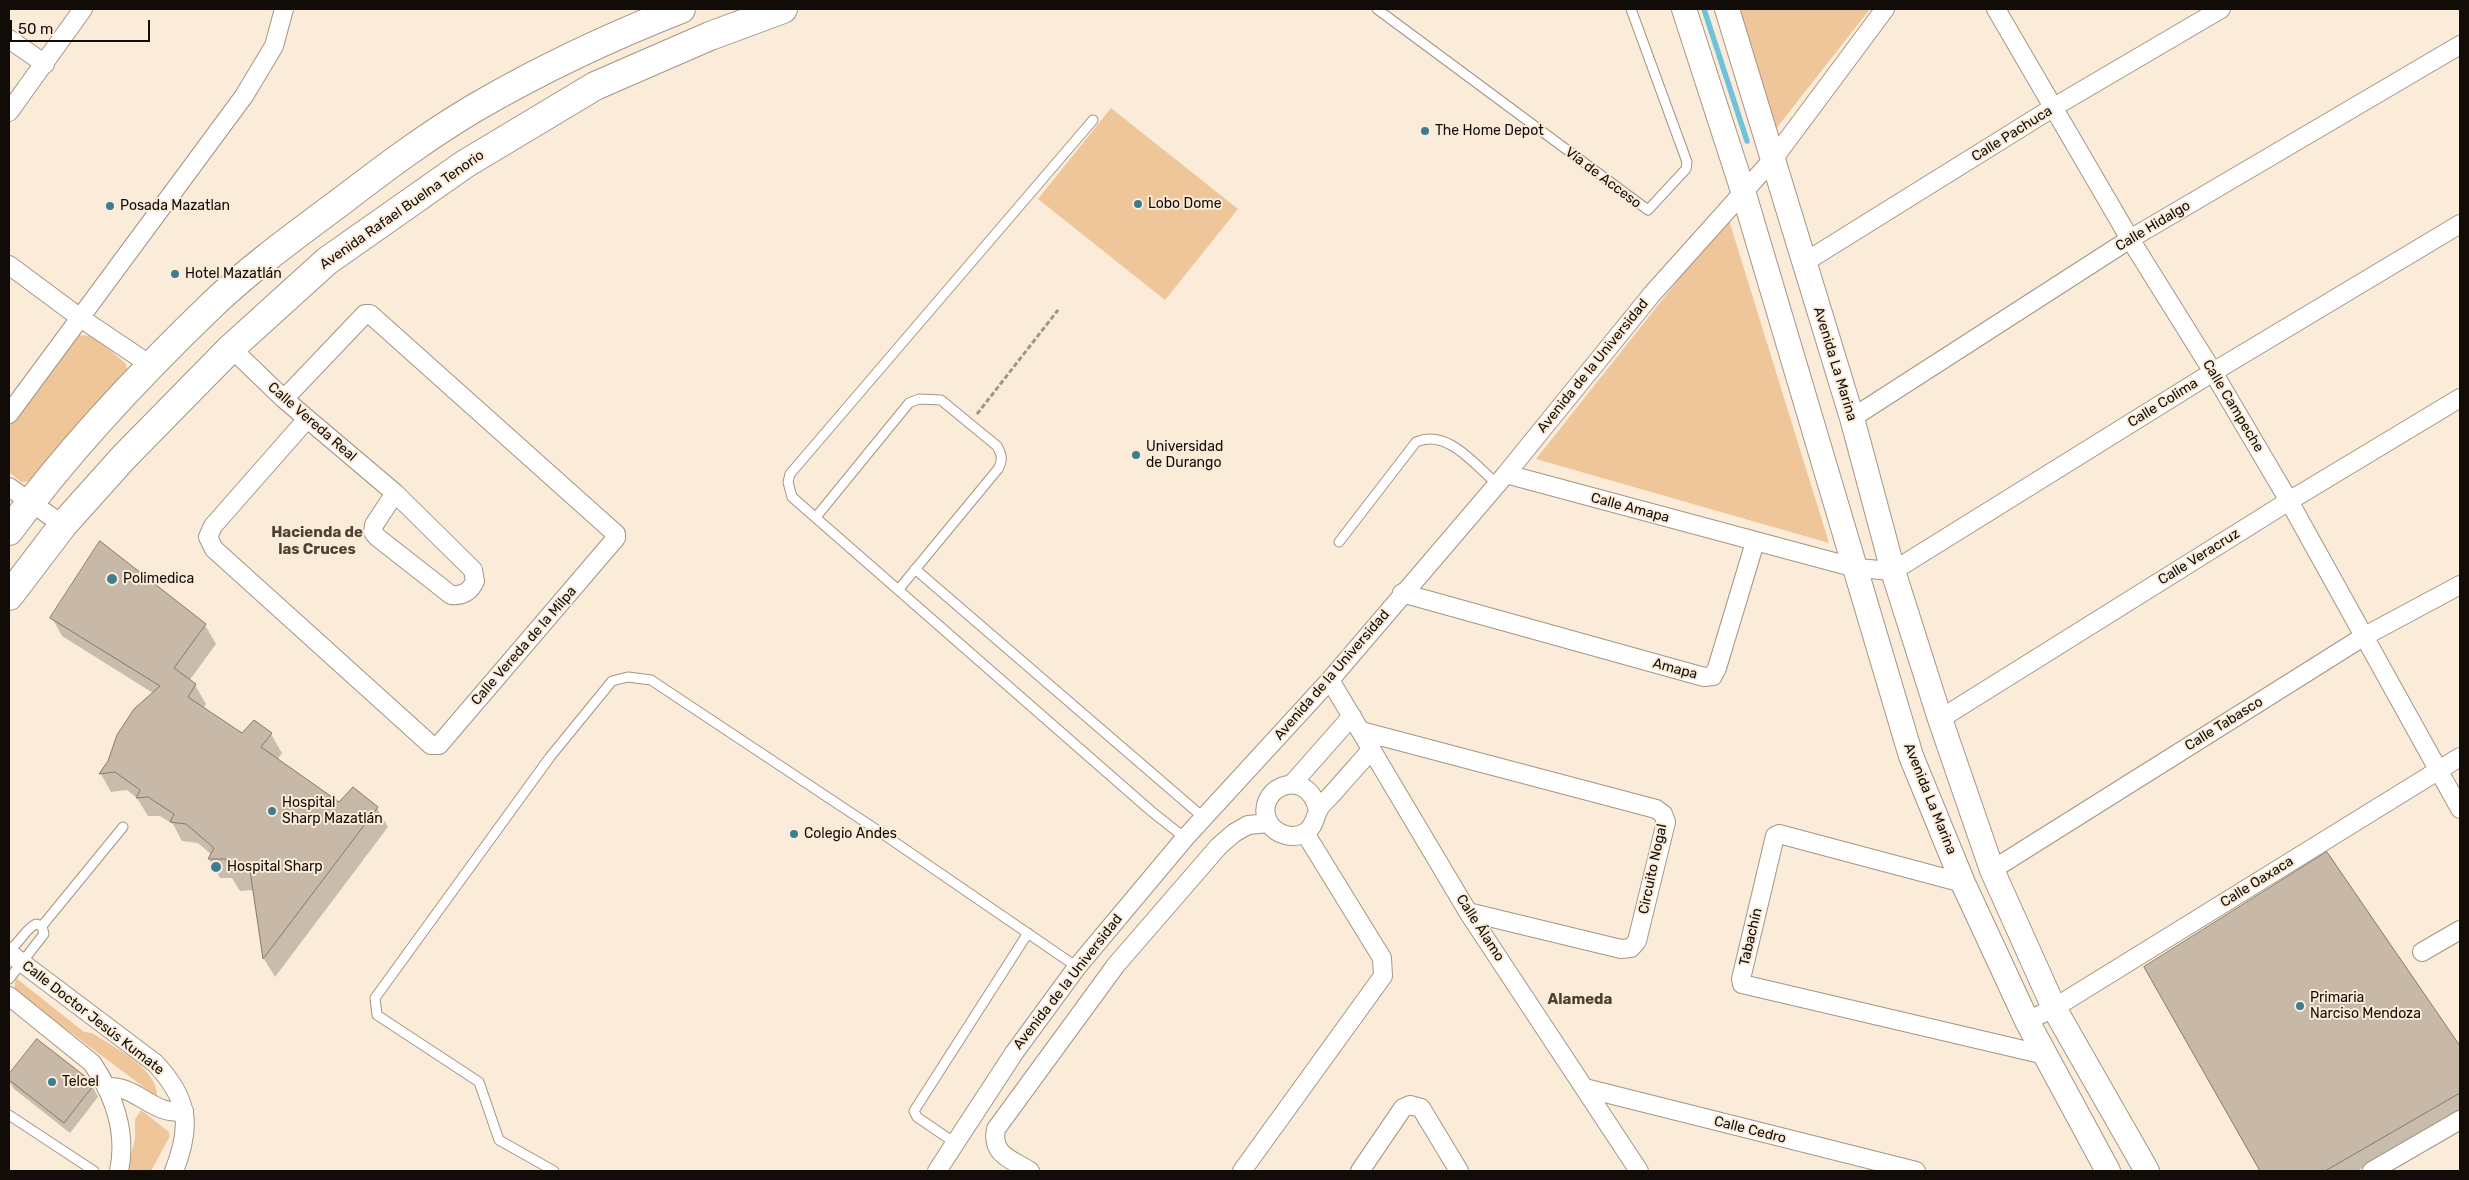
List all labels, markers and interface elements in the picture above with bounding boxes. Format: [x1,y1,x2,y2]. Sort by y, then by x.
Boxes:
scale bar [12,10,152,42]
text: 50 m [18,20,53,38]
street label: Calle Pachuca [1969,103,2055,165]
place label: The Home Depot [1435,123,1544,139]
marker: The Home Depot [1419,125,1431,137]
street label: Vía de Acceso [1562,144,1644,212]
street label: Avenida Rafael Buelna Tenorio [317,147,487,273]
place label: Lobo Dome [1148,196,1222,212]
street label: Calle Hidalgo [2113,197,2193,255]
place label: Posada Mazatlan [120,198,230,214]
marker: Lobo Dome [1132,198,1144,210]
marker: Posada Mazatlan [104,200,116,212]
place label: Hotel Mazatlán [185,266,282,282]
marker: Hotel Mazatlán [169,268,181,280]
street label: Avenida de la Universidad [1534,296,1652,436]
street label: Avenida La Marina [1810,305,1860,423]
street label: Calle Campeche [2199,357,2267,455]
street label: Calle Colima [2125,375,2201,431]
street label: Calle Vereda Real [264,379,360,465]
place label: Universidad de Durango [1146,439,1223,472]
marker: Universidad de Durango [1130,449,1142,461]
street label: Calle Amapa [1589,489,1671,527]
district label: Hacienda de las Cruces [271,524,363,559]
street label: Calle Veracruz [2155,525,2243,589]
place label: Polimedica [123,571,194,587]
marker: Polimedica [105,572,119,586]
street label: Calle Vereda de la Milpa [468,583,580,709]
street label: Avenida de la Universidad [1271,606,1393,744]
street label: Amapa [1651,655,1699,683]
street label: Calle Tabasco [2182,693,2266,755]
street label: Avenida La Marina [1900,741,1960,857]
place label: Hospital Sharp Mazatlán [282,795,383,828]
marker: Hospital Sharp Mazatlán [266,805,278,817]
street label: Circuito Nogal [1635,822,1671,916]
place label: Colegio Andes [804,826,897,842]
marker: Colegio Andes [788,828,800,840]
street label: Calle Oaxaca [2217,853,2297,911]
place label: Hospital Sharp [227,859,323,875]
marker: Hospital Sharp [209,860,223,874]
street label: Calle Álamo [1452,892,1508,964]
street label: Tabachín [1736,907,1766,967]
street label: Avenida de la Universidad [1010,911,1126,1053]
street label: Calle Doctor Jesús Kumate [19,957,167,1079]
place label: Primaria Narciso Mendoza [2310,990,2421,1022]
district label: Alameda [1548,991,1612,1009]
marker: Primaria Narciso Mendoza [2294,1000,2306,1012]
place label: Telcel [62,1074,99,1090]
marker: Telcel [46,1076,58,1088]
street label: Calle Cedro [1712,1113,1788,1147]

